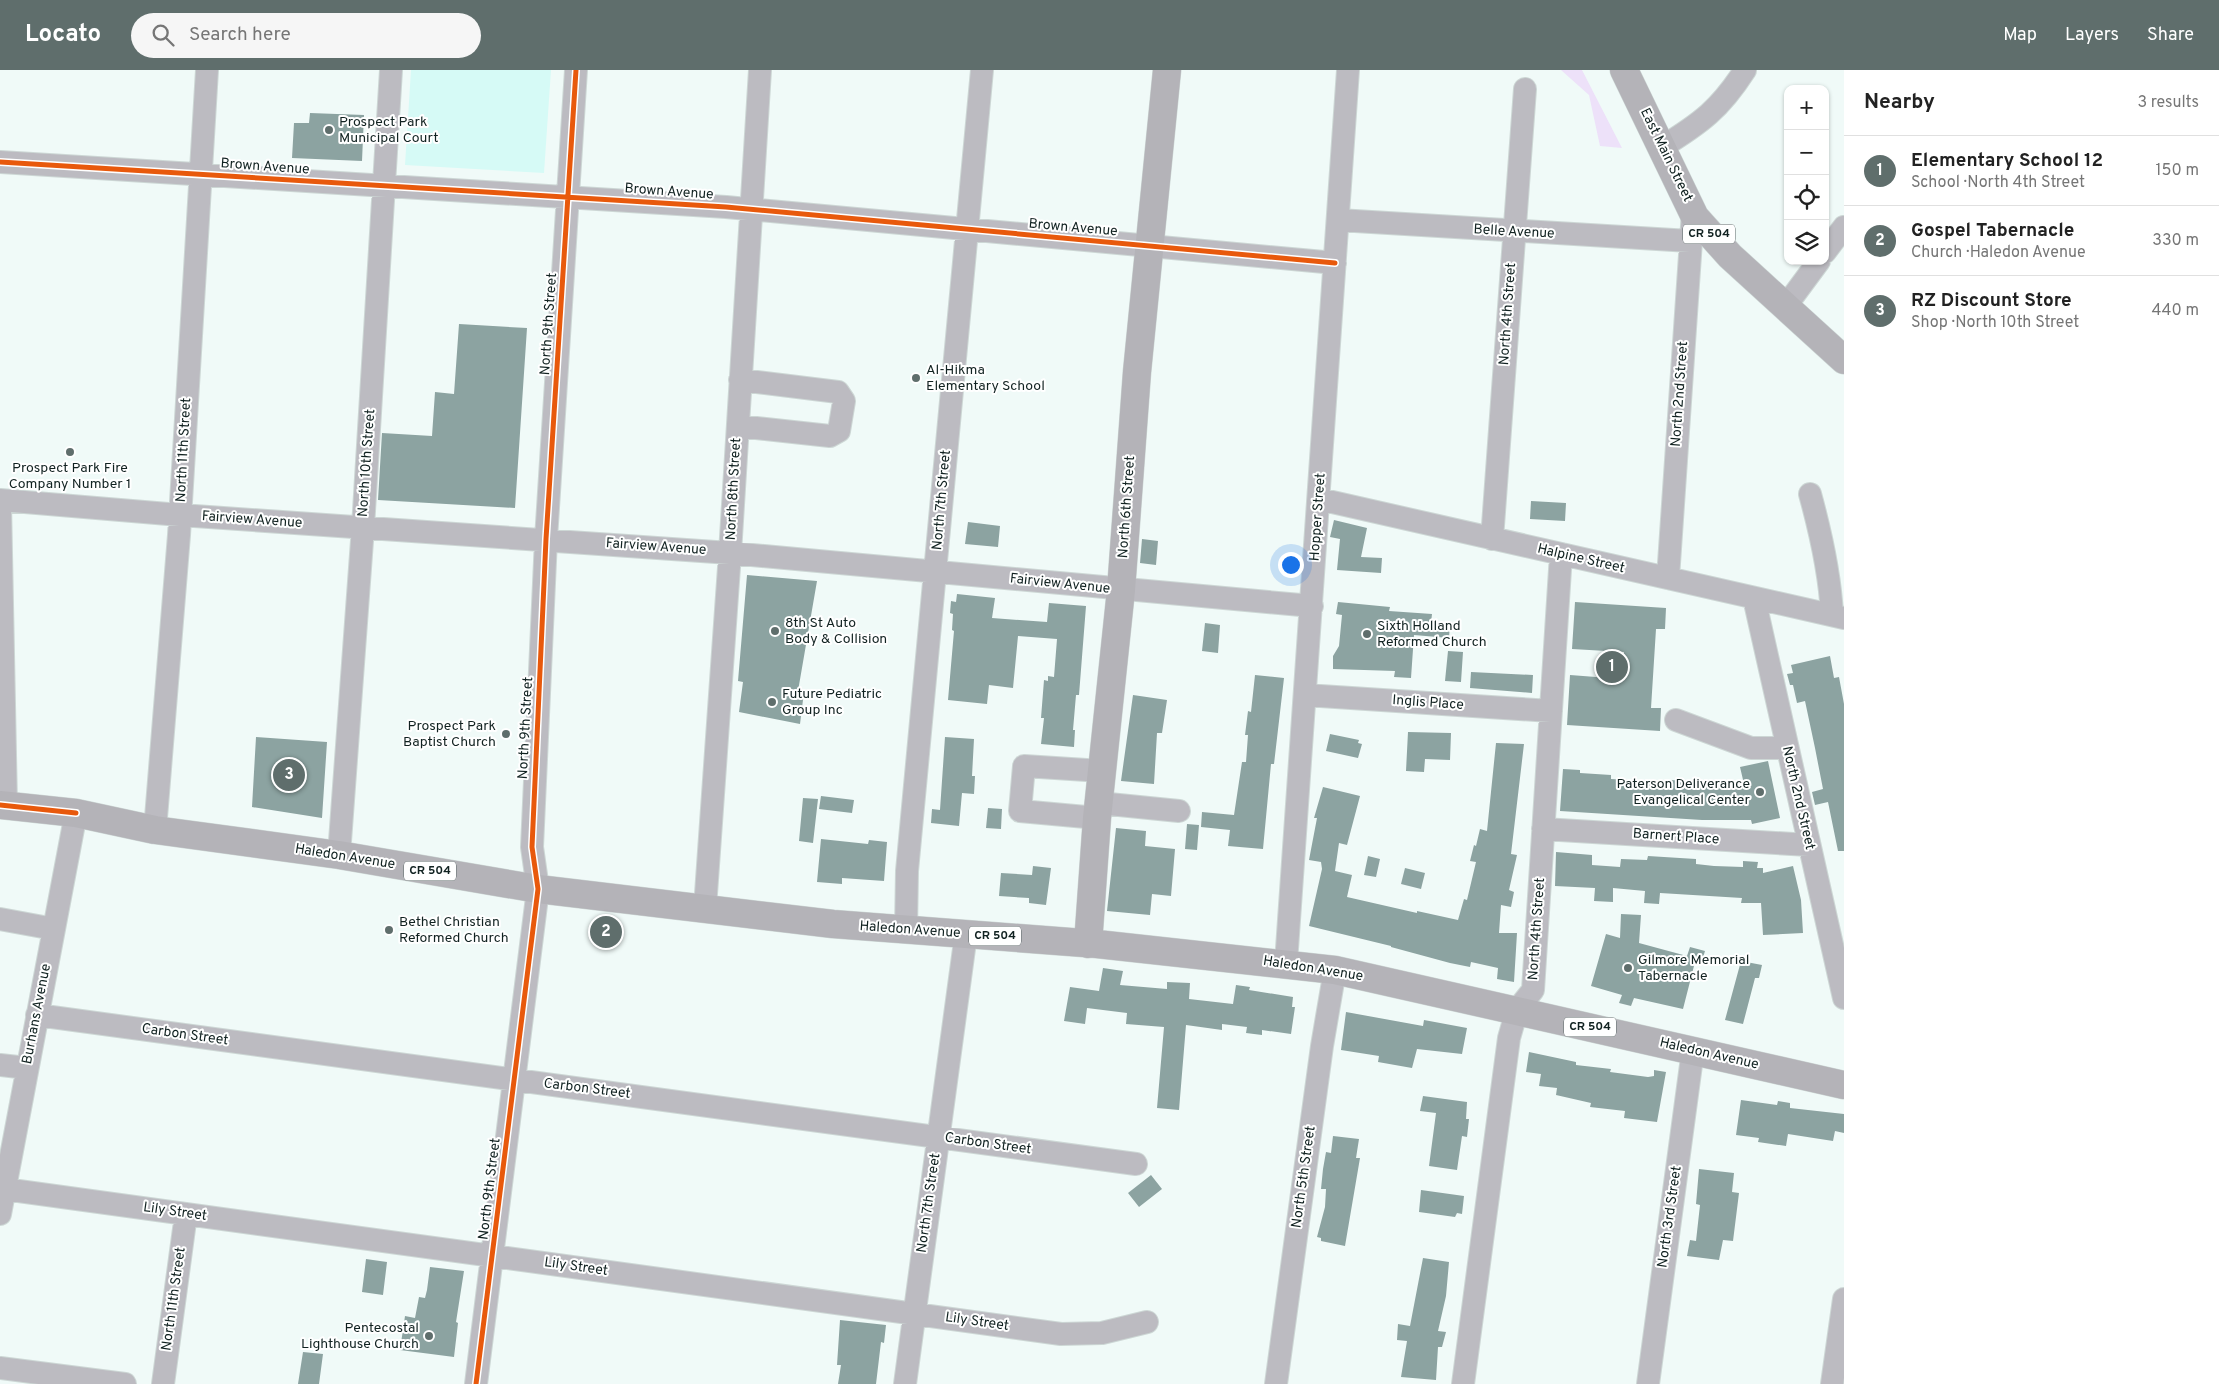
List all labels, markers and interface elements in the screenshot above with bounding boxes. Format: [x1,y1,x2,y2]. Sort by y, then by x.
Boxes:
search box [131,13,481,58]
text: Locato [25,20,101,50]
icon: search [149,21,177,49]
text: Search here [189,23,291,47]
text: Map [2003,24,2037,47]
text: Layers [2065,24,2119,47]
text: Share [2147,24,2194,47]
map controls [1784,85,1829,265]
button: + [1784,85,1829,130]
text: Nearby [1864,89,1935,116]
text: 3 results [2137,93,2199,113]
street label: East Main Street [1636,105,1696,205]
place label: Prospect Park Municipal Court [339,114,439,147]
marker: Prospect Park Municipal Court [323,124,335,136]
button: − [1784,130,1829,175]
text: Elementary School 12 [1911,149,2103,173]
street label: Brown Avenue [220,155,310,179]
text: 1 [1877,161,1883,181]
text: 150 m [2156,161,2199,181]
text: School · North 4th Street [1911,173,2085,193]
button: locate [1784,175,1829,220]
street label: Brown Avenue [624,180,714,204]
street label: Brown Avenue [1028,216,1118,240]
text: Gospel Tabernacle [1911,219,2074,243]
button: layers [1784,220,1829,265]
street label: Belle Avenue [1473,221,1555,243]
road number: CR 504 [1683,224,1735,243]
text: 2 [1875,231,1885,251]
text: 330 m [2152,231,2199,251]
text: Church · Haledon Avenue [1911,243,2086,263]
street label: North 4th Street [1496,262,1520,366]
street label: North 9th Street [537,272,561,376]
text: RZ Discount Store [1911,289,2072,313]
text: 3 [1875,301,1885,321]
text: 440 m [2152,301,2199,321]
text: Shop · North 10th Street [1911,313,2079,333]
street label: North 2nd Street [1668,341,1692,447]
place label: Al-Hikma Elementary School [926,362,1045,395]
marker: Al-Hikma Elementary School [910,372,922,384]
street label: North 11th Street [173,397,195,503]
street label: North 10th Street [355,408,379,518]
street label: North 8th Street [723,437,745,541]
marker: Prospect Park Fire Company Number 1 [64,446,76,458]
street label: North 7th Street [929,449,955,551]
street label: North 6th Street [1115,455,1139,559]
place label: Prospect Park Fire Company Number 1 [9,460,131,493]
street label: Hopper Street [1306,472,1330,562]
street label: Fairview Avenue [201,508,303,532]
street label: Fairview Avenue [605,535,707,559]
street label: Halpine Street [1536,541,1626,577]
your location [1278,552,1304,578]
street label: Fairview Avenue [1009,570,1111,598]
place label: 8th St Auto Body & Collision [785,615,887,648]
place label: Sixth Holland Reformed Church [1377,618,1487,651]
marker: 8th St Auto Body & Collision [769,625,781,637]
marker: Sixth Holland Reformed Church [1361,628,1373,640]
pin: 1 [1596,648,1628,686]
street label: North 9th Street [515,676,537,780]
place label: Future Pediatric Group Inc [782,686,882,719]
street label: Inglis Place [1392,692,1464,714]
marker: Future Pediatric Group Inc [766,696,778,708]
place label: Prospect Park Baptist Church [403,718,496,751]
marker: Prospect Park Baptist Church [500,728,512,740]
street label: North 2nd Street [1778,744,1818,852]
pin: 3 [273,756,305,794]
place label: Paterson Deliverance Evangelical Center [1616,776,1751,809]
marker: Paterson Deliverance Evangelical Center [1754,786,1766,798]
street label: Barnert Place [1632,825,1720,849]
street label: Haledon Avenue [294,841,396,873]
road number: CR 504 [404,861,456,880]
street label: North 4th Street [1525,877,1549,981]
pin: 2 [590,913,622,951]
place label: Bethel Christian Reformed Church [399,914,509,947]
street label: Haledon Avenue [859,918,961,942]
marker: Bethel Christian Reformed Church [383,924,395,936]
road number: CR 504 [969,926,1021,946]
place label: Gilmore Memorial Tabernacle [1638,952,1749,985]
street label: Haledon Avenue [1262,953,1364,985]
street label: Burhans Avenue [19,962,55,1066]
marker: Gilmore Memorial Tabernacle [1622,962,1634,974]
road number: CR 504 [1564,1018,1616,1036]
street label: Carbon Street [140,1020,230,1050]
street label: Haledon Avenue [1658,1034,1760,1074]
street label: Carbon Street [543,1075,631,1103]
street label: North 5th Street [1288,1125,1320,1229]
street label: Carbon Street [943,1129,1033,1159]
street label: North 9th Street [475,1137,505,1241]
street label: North 7th Street [914,1152,944,1254]
street label: North 3rd Street [1654,1165,1686,1269]
street label: Lily Street [142,1199,208,1225]
street label: North 11th Street [158,1246,190,1352]
street label: Lily Street [543,1254,609,1280]
street label: Lily Street [944,1309,1010,1335]
place label: Pentecostal Lighthouse Church [301,1320,419,1353]
marker: Pentecostal Lighthouse Church [423,1330,435,1342]

